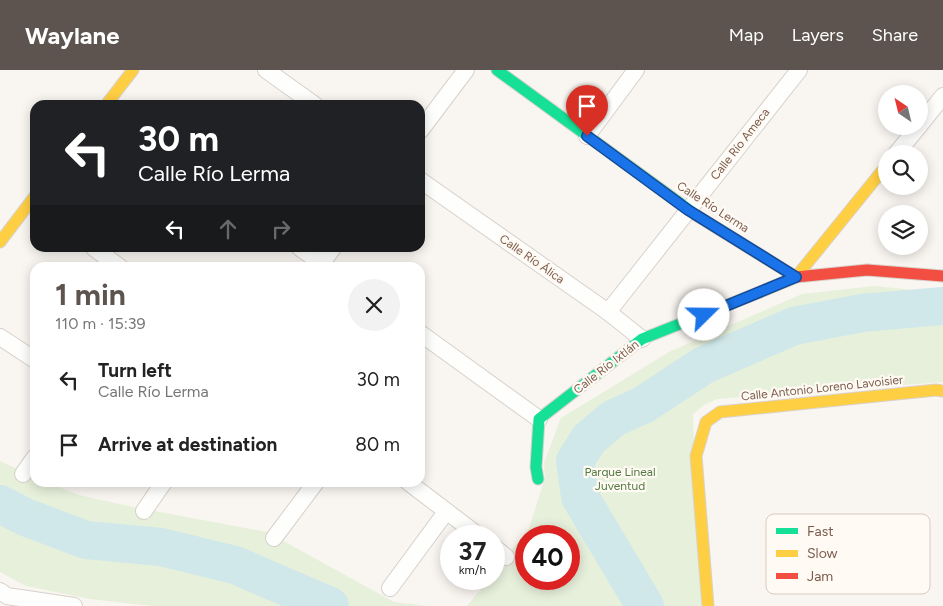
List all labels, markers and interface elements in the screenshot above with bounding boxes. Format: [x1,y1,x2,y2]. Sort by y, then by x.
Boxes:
text: Waylane [25,21,120,50]
text: Map [729,24,764,46]
text: Layers [792,24,844,46]
text: Share [872,24,918,46]
pin [566,85,608,136]
north arrow [878,85,928,135]
map controls [878,85,928,255]
icon: arrive [573,92,601,120]
street label: Calle Río Ameca [708,105,772,183]
text: 30 m [138,118,219,160]
icon: left [55,120,120,185]
button: search [878,145,928,195]
text: Calle Río Lerma [138,160,290,187]
street label: Calle Río Lerma [674,179,752,235]
button: layers [878,205,928,255]
icon: left [161,215,189,243]
icon: ahead [214,215,242,243]
icon: right [267,215,295,243]
street label: Calle Río Álica [497,231,567,287]
text: 1 min [55,276,126,313]
button: close [348,279,400,331]
position arrow [677,288,729,340]
text: 110 m · 15:39 [55,314,146,333]
street label: Calle Río Ixtlán [571,337,642,397]
text: Turn left [98,359,172,382]
icon: left [55,366,83,394]
text: 30 m [357,368,400,391]
street label: Calle Antonio Loreno Lavoisier [740,373,904,403]
text: Calle Río Lerma [98,382,209,401]
icon: arrive [55,431,83,459]
text: Arrive at destination [98,433,277,456]
text: 80 m [355,433,400,456]
park label: Parque Lineal Juventud [584,465,656,493]
legend [766,514,930,594]
text: Fast [807,523,833,540]
speed limit sign: 40 [515,525,580,590]
text: 37 [459,536,486,566]
text: Slow [807,545,838,562]
text: km/h [459,563,486,577]
text: Jam [807,568,833,585]

